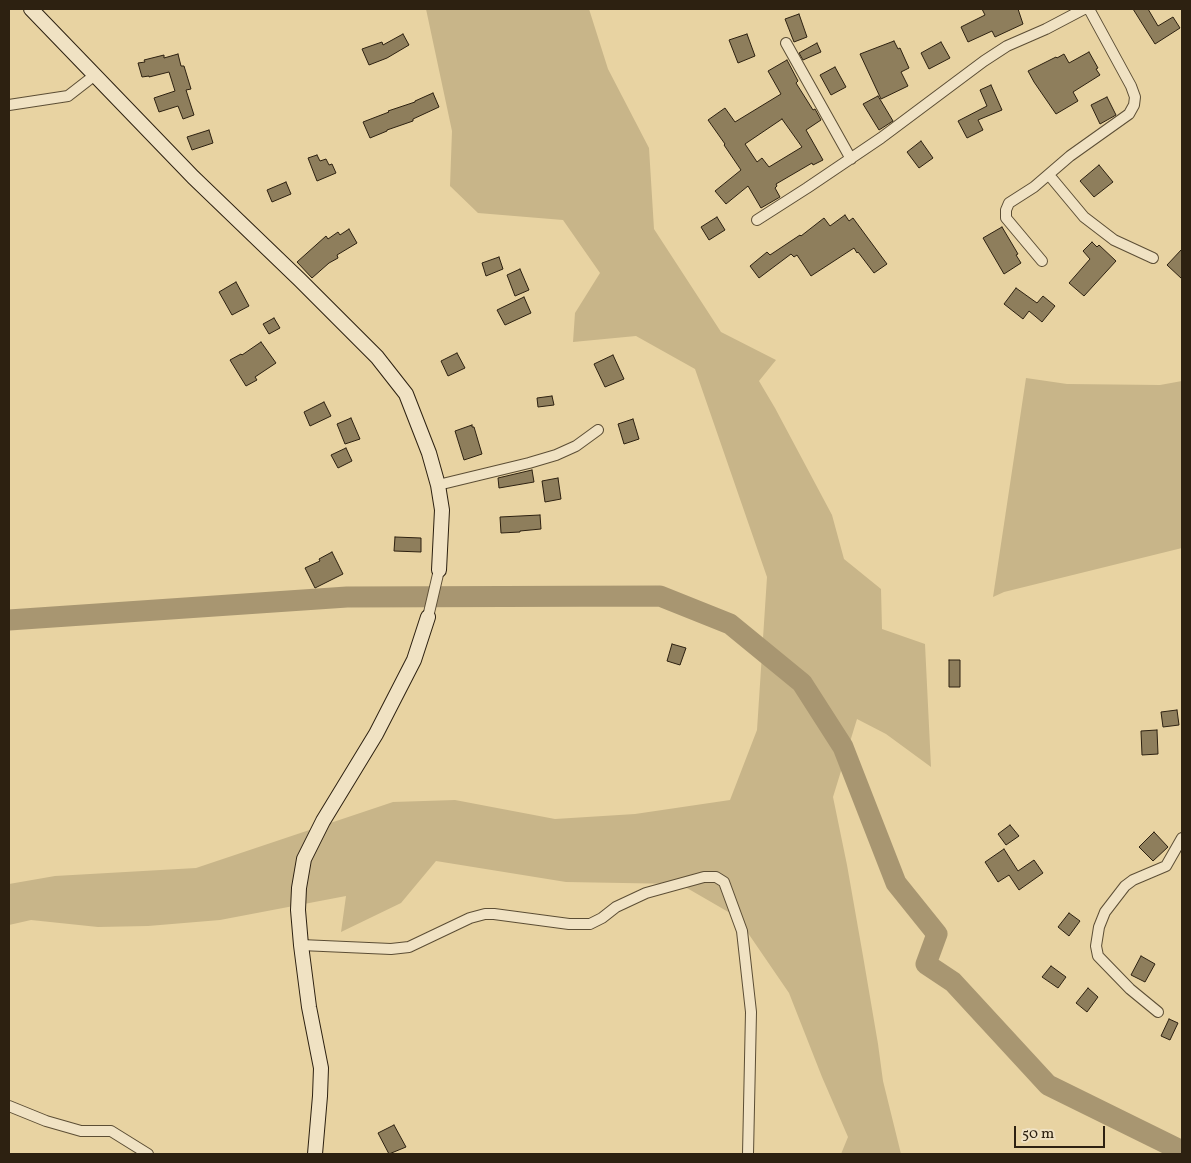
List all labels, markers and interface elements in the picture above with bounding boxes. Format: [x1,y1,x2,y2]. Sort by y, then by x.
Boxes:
scale bar [1016,1116,1107,1148]
text: 50 m [1022,1124,1054,1145]

